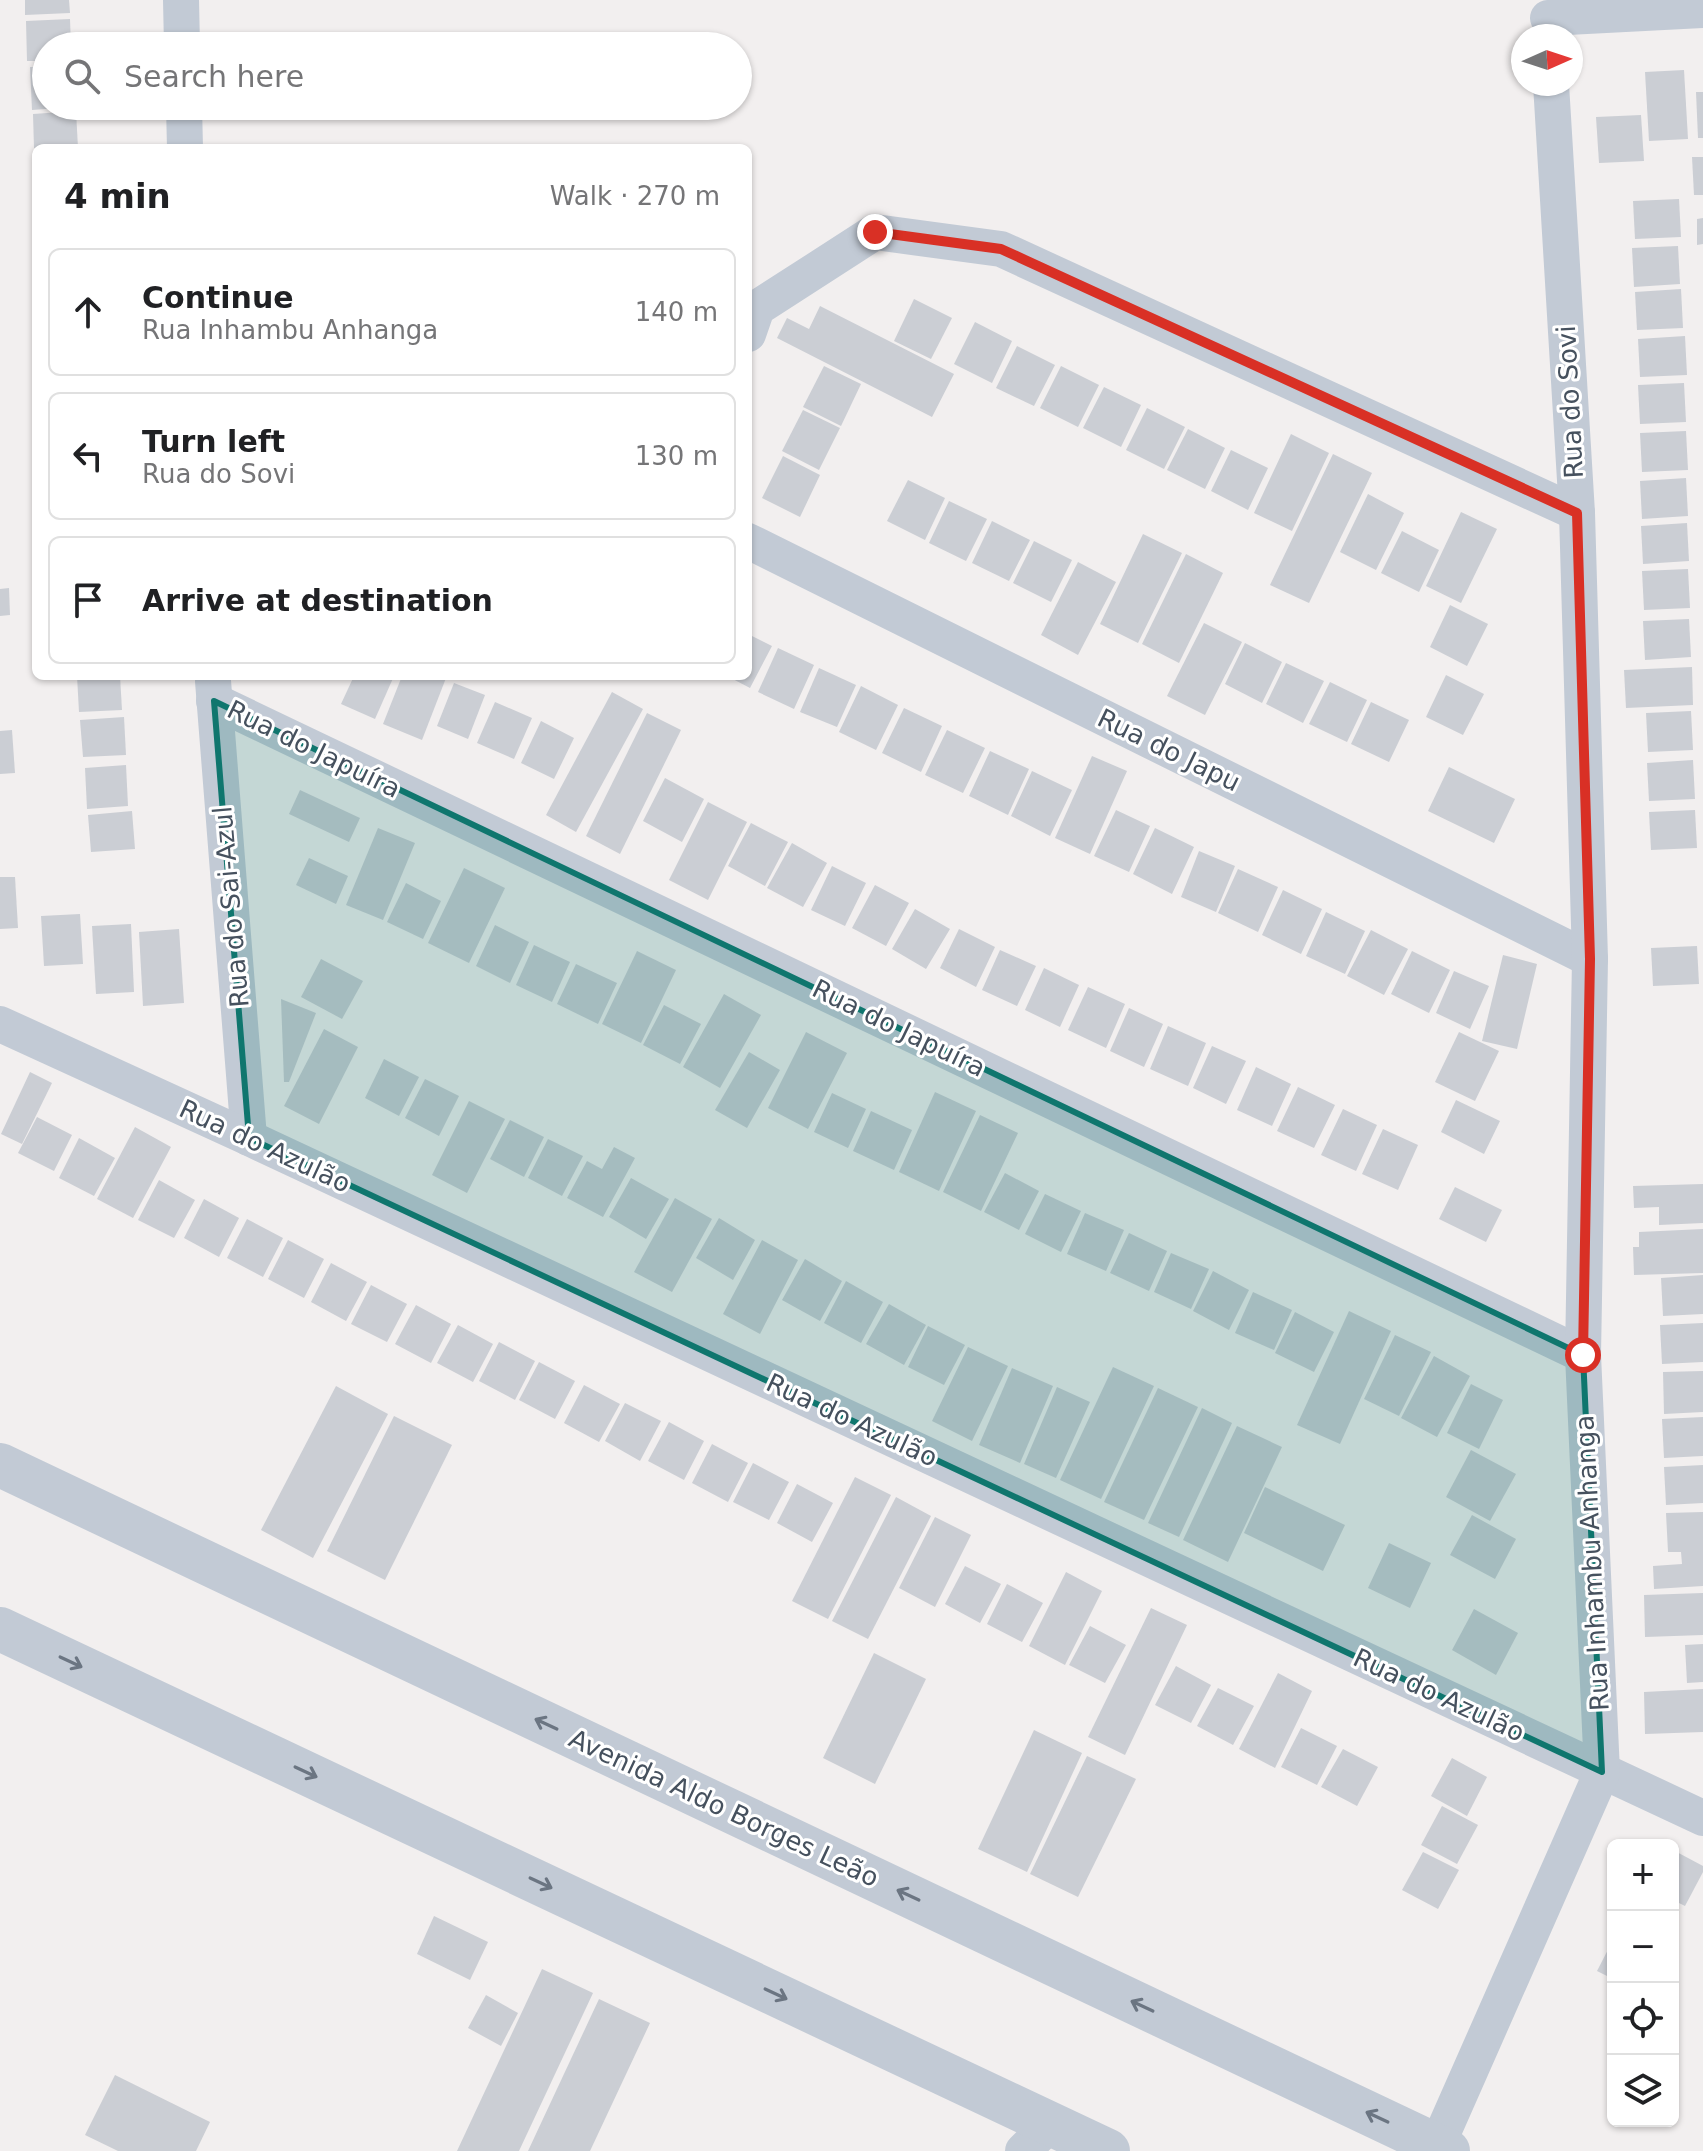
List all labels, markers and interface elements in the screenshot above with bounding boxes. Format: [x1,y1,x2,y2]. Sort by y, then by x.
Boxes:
north arrow [1511,24,1583,96]
search box [32,32,752,120]
icon: search [60,54,104,98]
text: Search here [124,59,304,94]
text: 4 min [64,176,171,216]
text: Walk · 270 m [550,181,720,211]
route end [857,214,893,250]
text: Continue [142,280,294,315]
icon: ahead [66,290,110,334]
text: 140 m [635,297,718,327]
text: Rua Inhambu Anhanga [142,315,438,345]
street label: Rua do Sovi [1551,325,1589,479]
text: Turn left [142,424,285,459]
icon: left [66,434,110,478]
text: 130 m [635,441,718,471]
text: Rua do Sovi [142,459,295,489]
icon: arrive [66,578,110,622]
text: Arrive at destination [142,583,493,618]
street label: Rua do Japuíra [223,694,405,804]
street label: Rua do Japu [1093,703,1245,797]
street label: Rua do Sai-Azul [207,805,255,1009]
street label: Rua do Japuíra [808,973,990,1083]
street label: Rua do Azulão [175,1093,355,1199]
route start [1565,1337,1601,1373]
street label: Rua do Azulão [762,1367,942,1473]
street label: Rua Inhambu Anhanga [1569,1414,1615,1712]
street label: Rua do Azulão [1349,1642,1529,1748]
one-way arrow [58,1655,82,1670]
one-way arrow [534,1716,558,1731]
street label: Avenida Aldo Borges Leão [565,1723,883,1893]
one-way arrow [294,1765,318,1780]
map controls [1607,1839,1679,2127]
button: + [1607,1839,1679,1911]
one-way arrow [529,1876,553,1891]
one-way arrow [896,1887,920,1902]
button: − [1607,1911,1679,1983]
button: locate [1607,1983,1679,2055]
one-way arrow [764,1987,788,2002]
one-way arrow [1131,1998,1155,2013]
button: layers [1607,2055,1679,2127]
one-way arrow [1366,2109,1390,2124]

